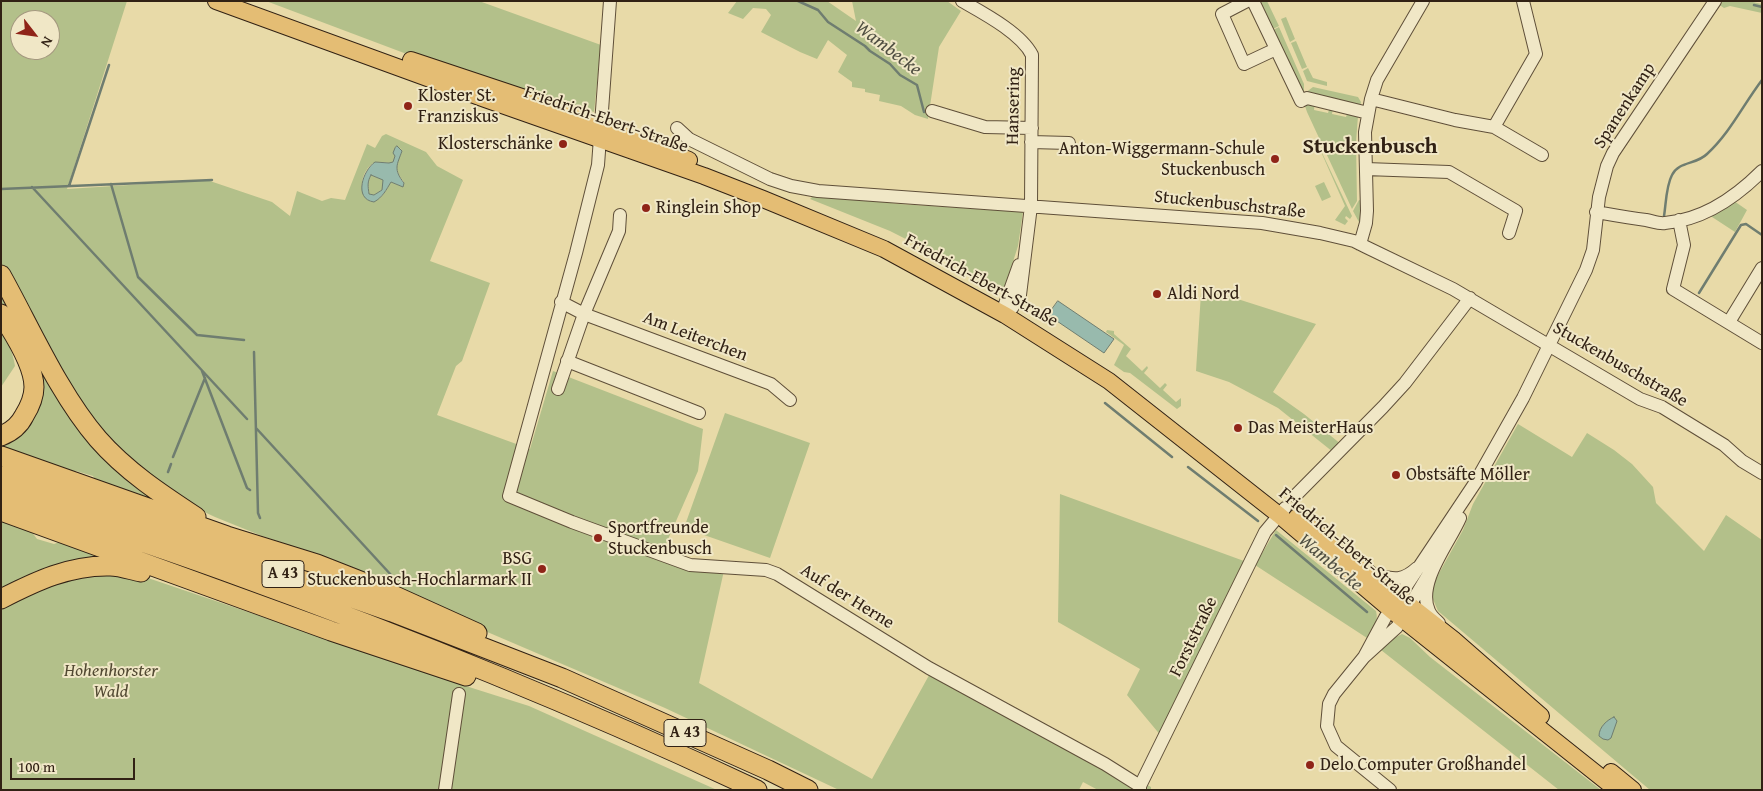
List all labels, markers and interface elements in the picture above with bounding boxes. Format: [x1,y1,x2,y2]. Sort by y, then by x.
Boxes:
north arrow [10,10,60,60]
water label: Wambecke [850,17,926,81]
text: N [36,33,58,51]
street label: Spanenkamp [1589,59,1661,153]
street label: Hansering [1003,67,1025,145]
street label: Friedrich-Ebert-Straße [521,82,691,158]
place label: Kloster St. Franziskus [418,85,499,128]
marker: Kloster St. Franziskus [402,100,414,112]
place label: Klosterschänke [438,133,553,155]
district label: Stuckenbusch [1302,134,1438,160]
marker: Klosterschänke [557,138,569,150]
place label: Anton-Wiggermann-Schule Stuckenbusch [1059,138,1265,180]
marker: Anton-Wiggermann-Schule Stuckenbusch [1269,153,1281,165]
street label: Stuckenbuschstraße [1153,186,1307,224]
place label: Ringlein Shop [656,197,761,219]
marker: Ringlein Shop [640,202,652,214]
street label: Friedrich-Ebert-Straße [900,230,1062,332]
place label: Aldi Nord [1167,283,1239,305]
marker: Aldi Nord [1151,288,1163,300]
street label: Am Leiterchen [640,307,750,367]
street label: Stuckenbuschstraße [1549,318,1691,412]
place label: Das MeisterHaus [1248,417,1374,439]
marker: Das MeisterHaus [1232,422,1244,434]
place label: Obstsäfte Möller [1406,464,1530,486]
marker: Obstsäfte Möller [1390,469,1402,481]
street label: Friedrich-Ebert-Straße [1274,483,1420,611]
place label: Sportfreunde Stuckenbusch [608,517,712,560]
water label: Wambecke [1293,529,1367,597]
marker: Sportfreunde Stuckenbusch [592,532,604,544]
place label: BSG Stuckenbusch-Hochlarmark II [307,548,532,590]
road number: A 43 [262,560,304,588]
street label: Auf der Herne [796,560,898,634]
marker: BSG Stuckenbusch-Hochlarmark II [536,563,548,575]
street label: Forststraße [1165,593,1223,681]
park label: Hohenhorster Wald [64,660,158,702]
road number: A 43 [664,720,706,746]
scale bar [12,748,138,780]
place label: Delo Computer Großhandel [1320,754,1526,776]
text: 100 m [18,756,55,777]
marker: Delo Computer Großhandel [1304,759,1316,771]

